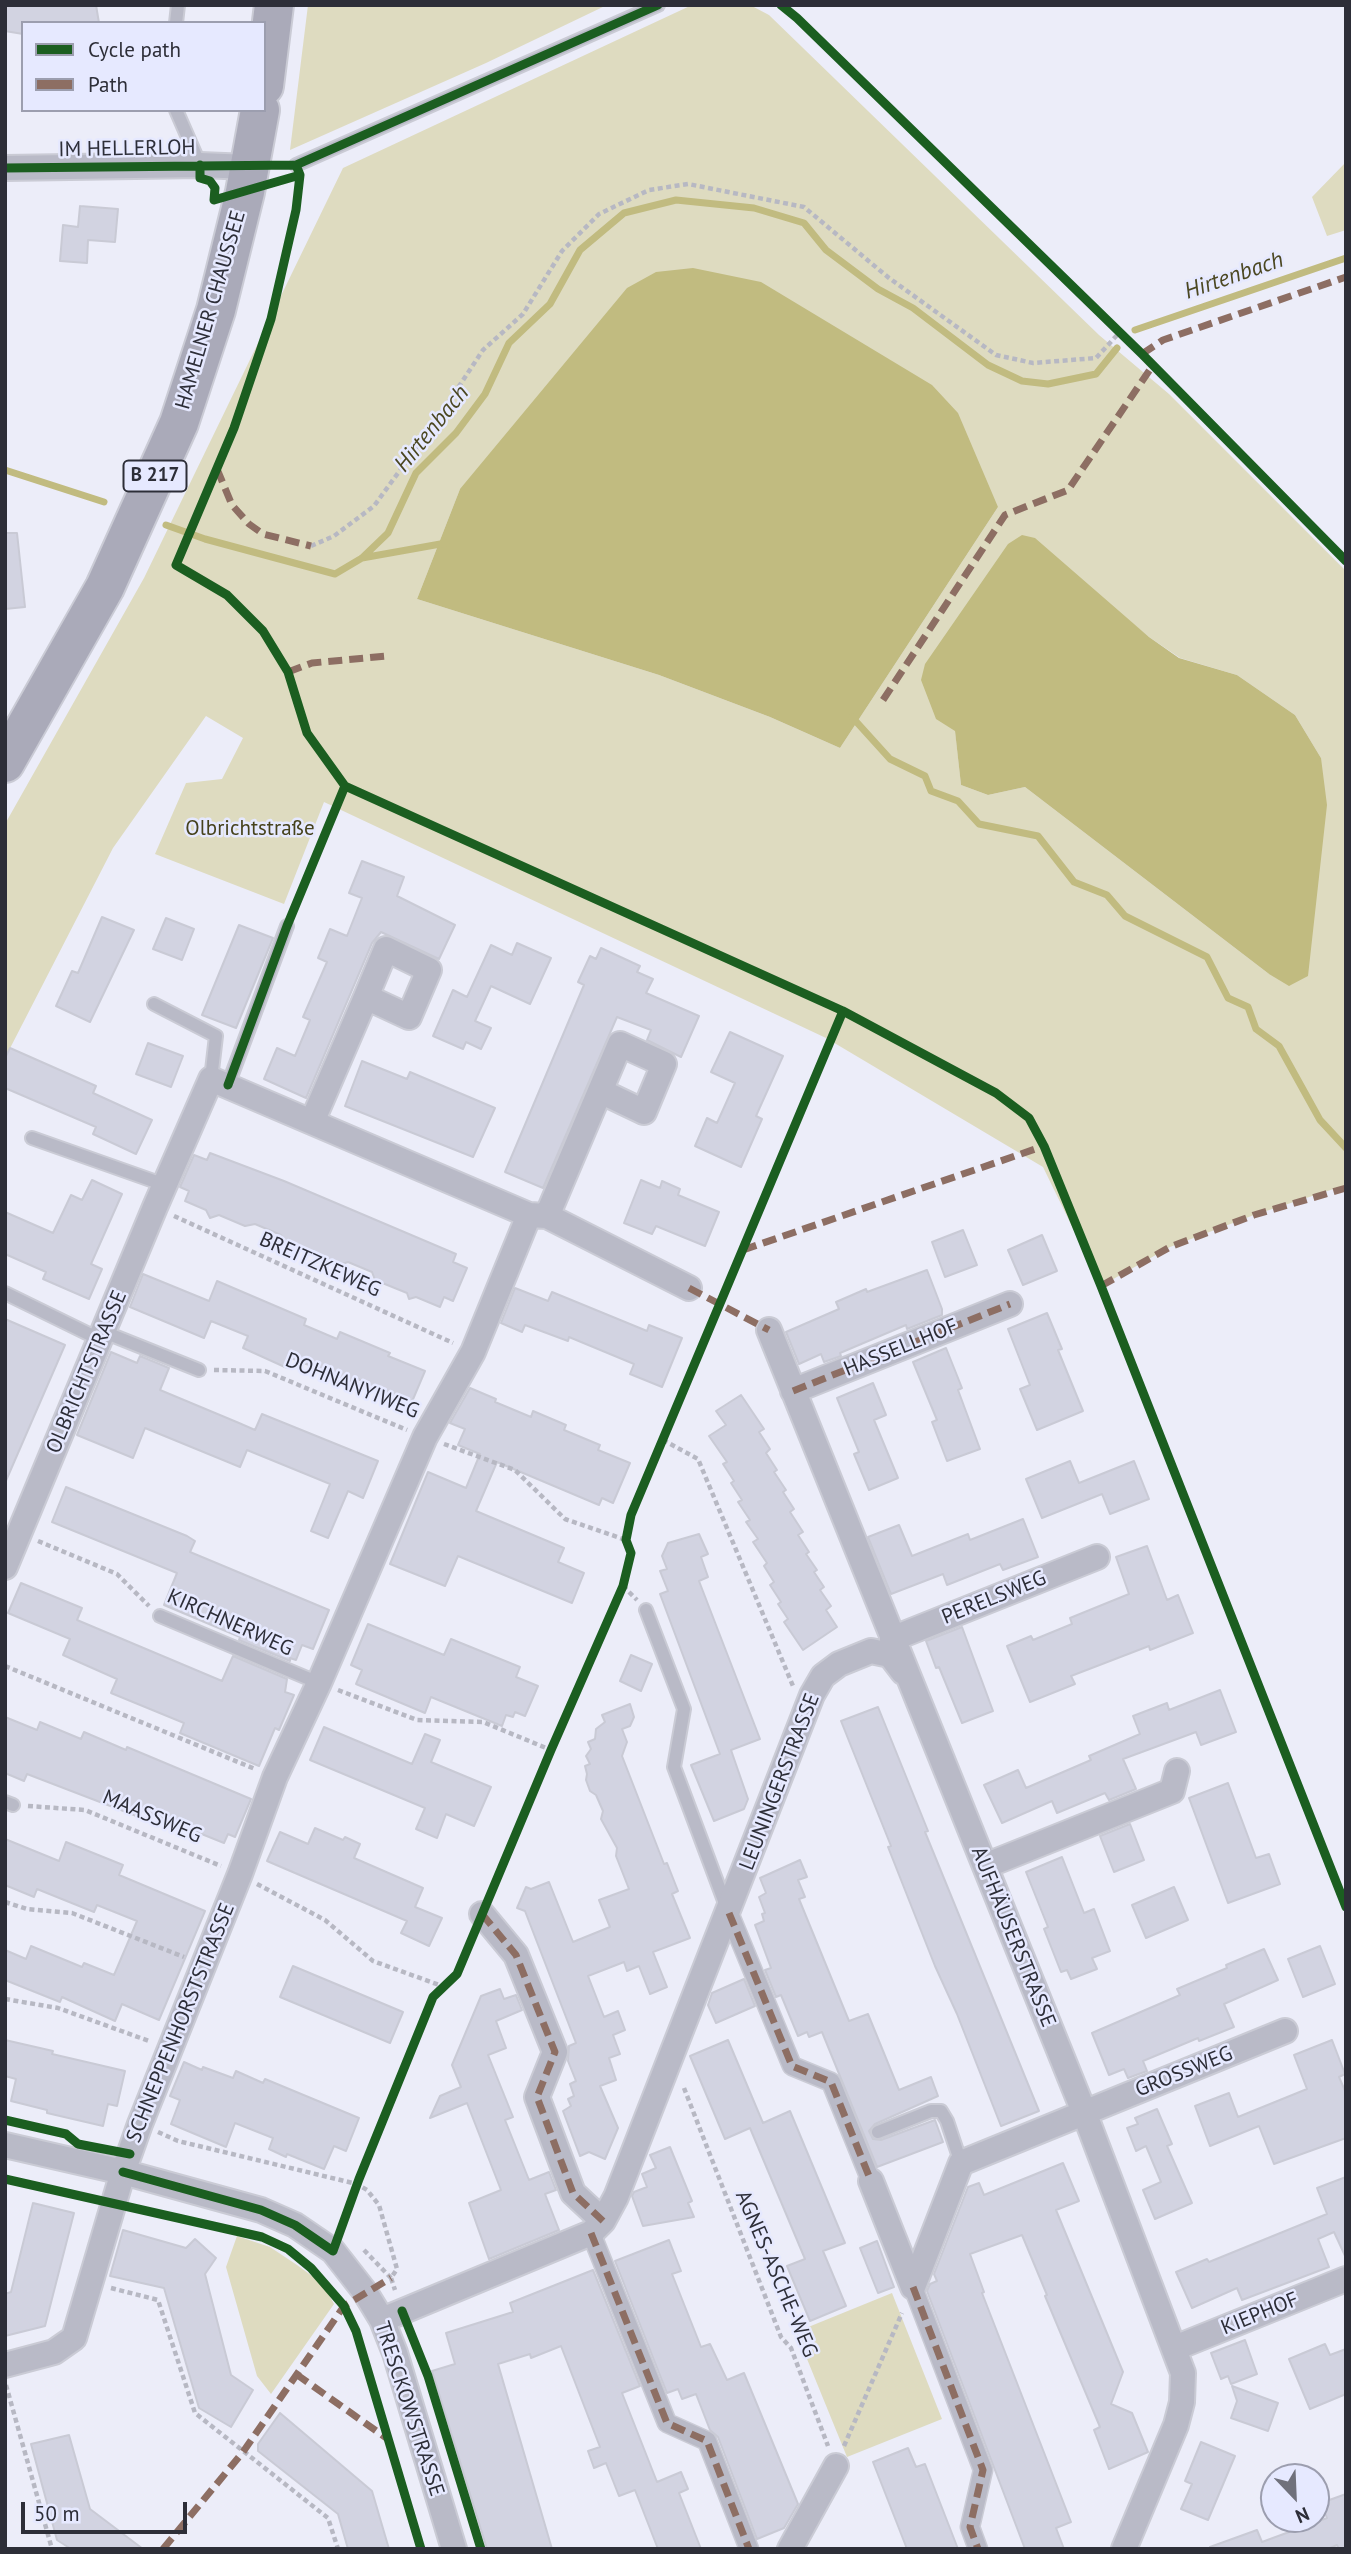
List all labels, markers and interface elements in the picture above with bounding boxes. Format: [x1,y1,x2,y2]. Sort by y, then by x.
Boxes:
legend [21,21,266,112]
text: Cycle path [88,36,181,63]
text: Path [88,71,128,98]
street label: IM HELLERLOH [58,135,196,163]
street label: HAMELNER CHAUSSEE [171,208,251,412]
water label: Hirtenbach [1181,246,1287,306]
water label: Hirtenbach [389,380,475,478]
road number: B 217 [124,461,186,491]
park label: Olbrichtstraße [185,816,315,842]
street label: BREITZKEWEG [255,1227,385,1303]
street label: OLBRICHTSTRASSE [41,1287,133,1457]
street label: HASSELLHOF [840,1314,962,1382]
street label: DOHNANYIWEG [281,1348,423,1424]
street label: PERELSWEG [938,1566,1050,1630]
street label: KIRCHNERWEG [163,1584,297,1662]
street label: LEUNINGERSTRASSE [735,1690,825,1874]
street label: MAASSWEG [99,1785,205,1849]
street label: AUFHÄUSERSTRASSE [965,1843,1061,2031]
street label: SCHNEPPENHORSTSTRASSE [121,1900,241,2146]
street label: GROSSWEG [1132,2041,1236,2103]
street label: AGNES-ASCHE-WEG [730,2187,822,2361]
street label: KIEPHOF [1218,2287,1302,2341]
street label: TRESCKOWSTRASSE [369,2318,449,2500]
north arrow [1260,2463,1330,2533]
scale bar [24,2488,191,2532]
text: 50 m [34,2500,80,2527]
text: N [1292,2502,1313,2529]

